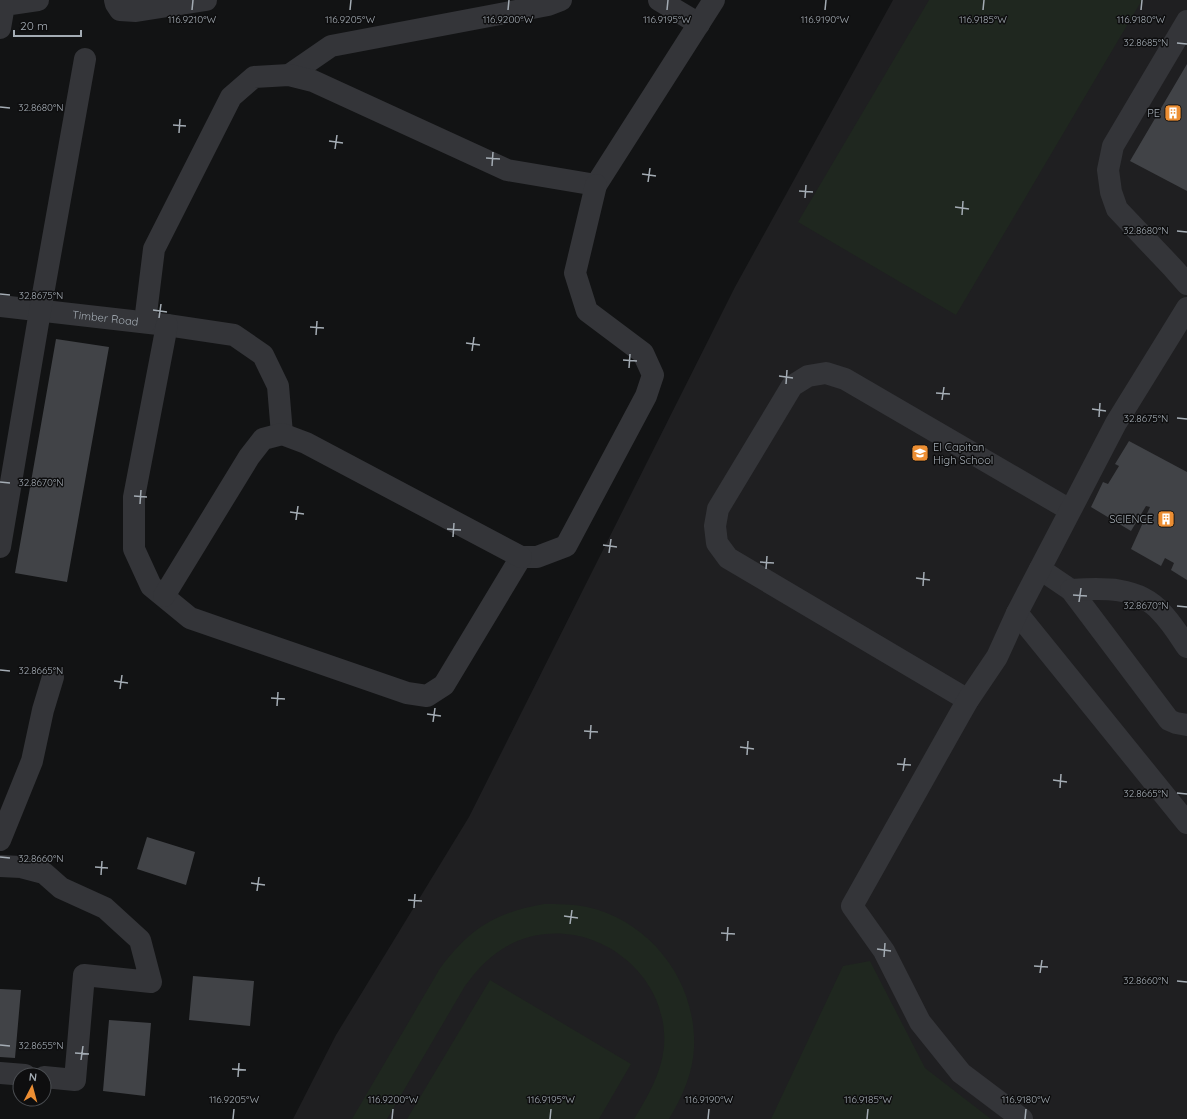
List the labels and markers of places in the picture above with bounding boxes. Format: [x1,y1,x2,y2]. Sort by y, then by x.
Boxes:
building icon: PE [1163,103,1183,123]
place label: PE [1147,106,1160,120]
place label: El Capitan High School [933,440,993,467]
school or university icon: El Capitan High School [910,443,930,463]
building icon: SCIENCE [1156,509,1176,529]
place label: SCIENCE [1109,512,1153,526]

